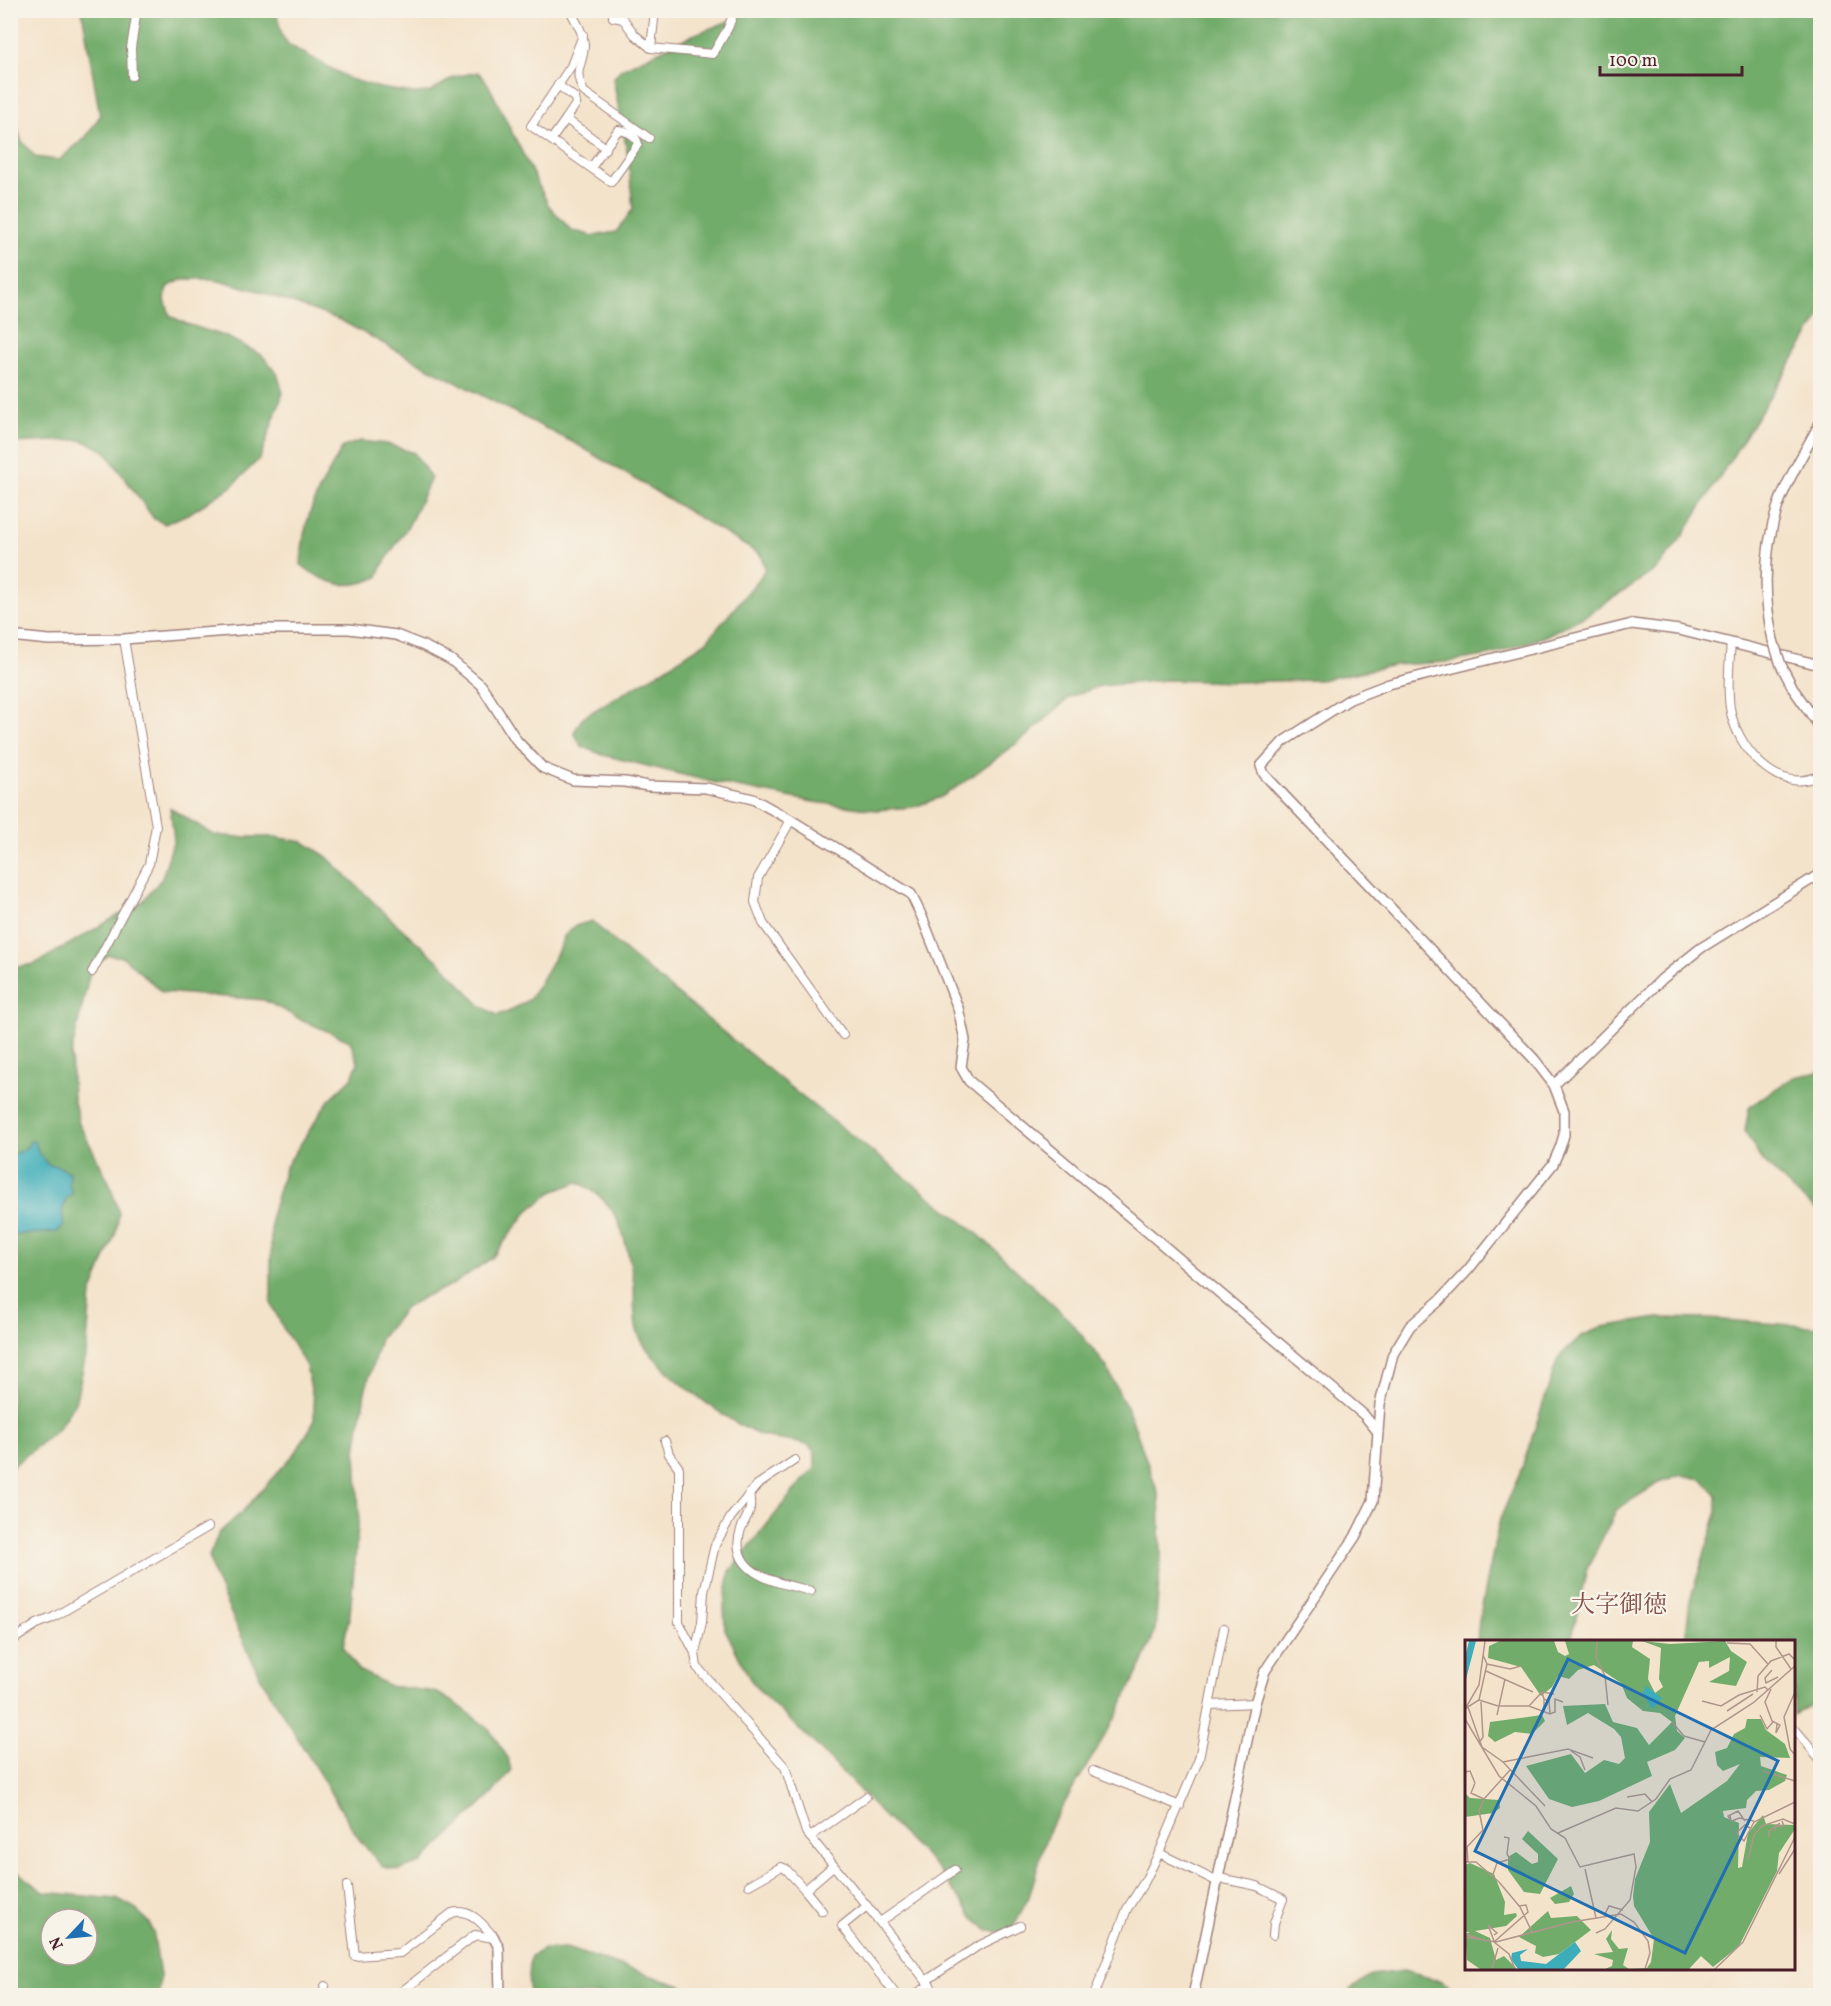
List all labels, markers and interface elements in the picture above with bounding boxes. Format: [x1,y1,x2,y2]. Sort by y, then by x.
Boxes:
scale bar [1600,39,1742,77]
text: 100 m [1609,49,1658,74]
district label: 大字御徳 [1571,1589,1667,1623]
inset map [1465,1640,1795,1970]
north arrow [39,1907,99,1967]
text: N [45,1932,70,1953]

